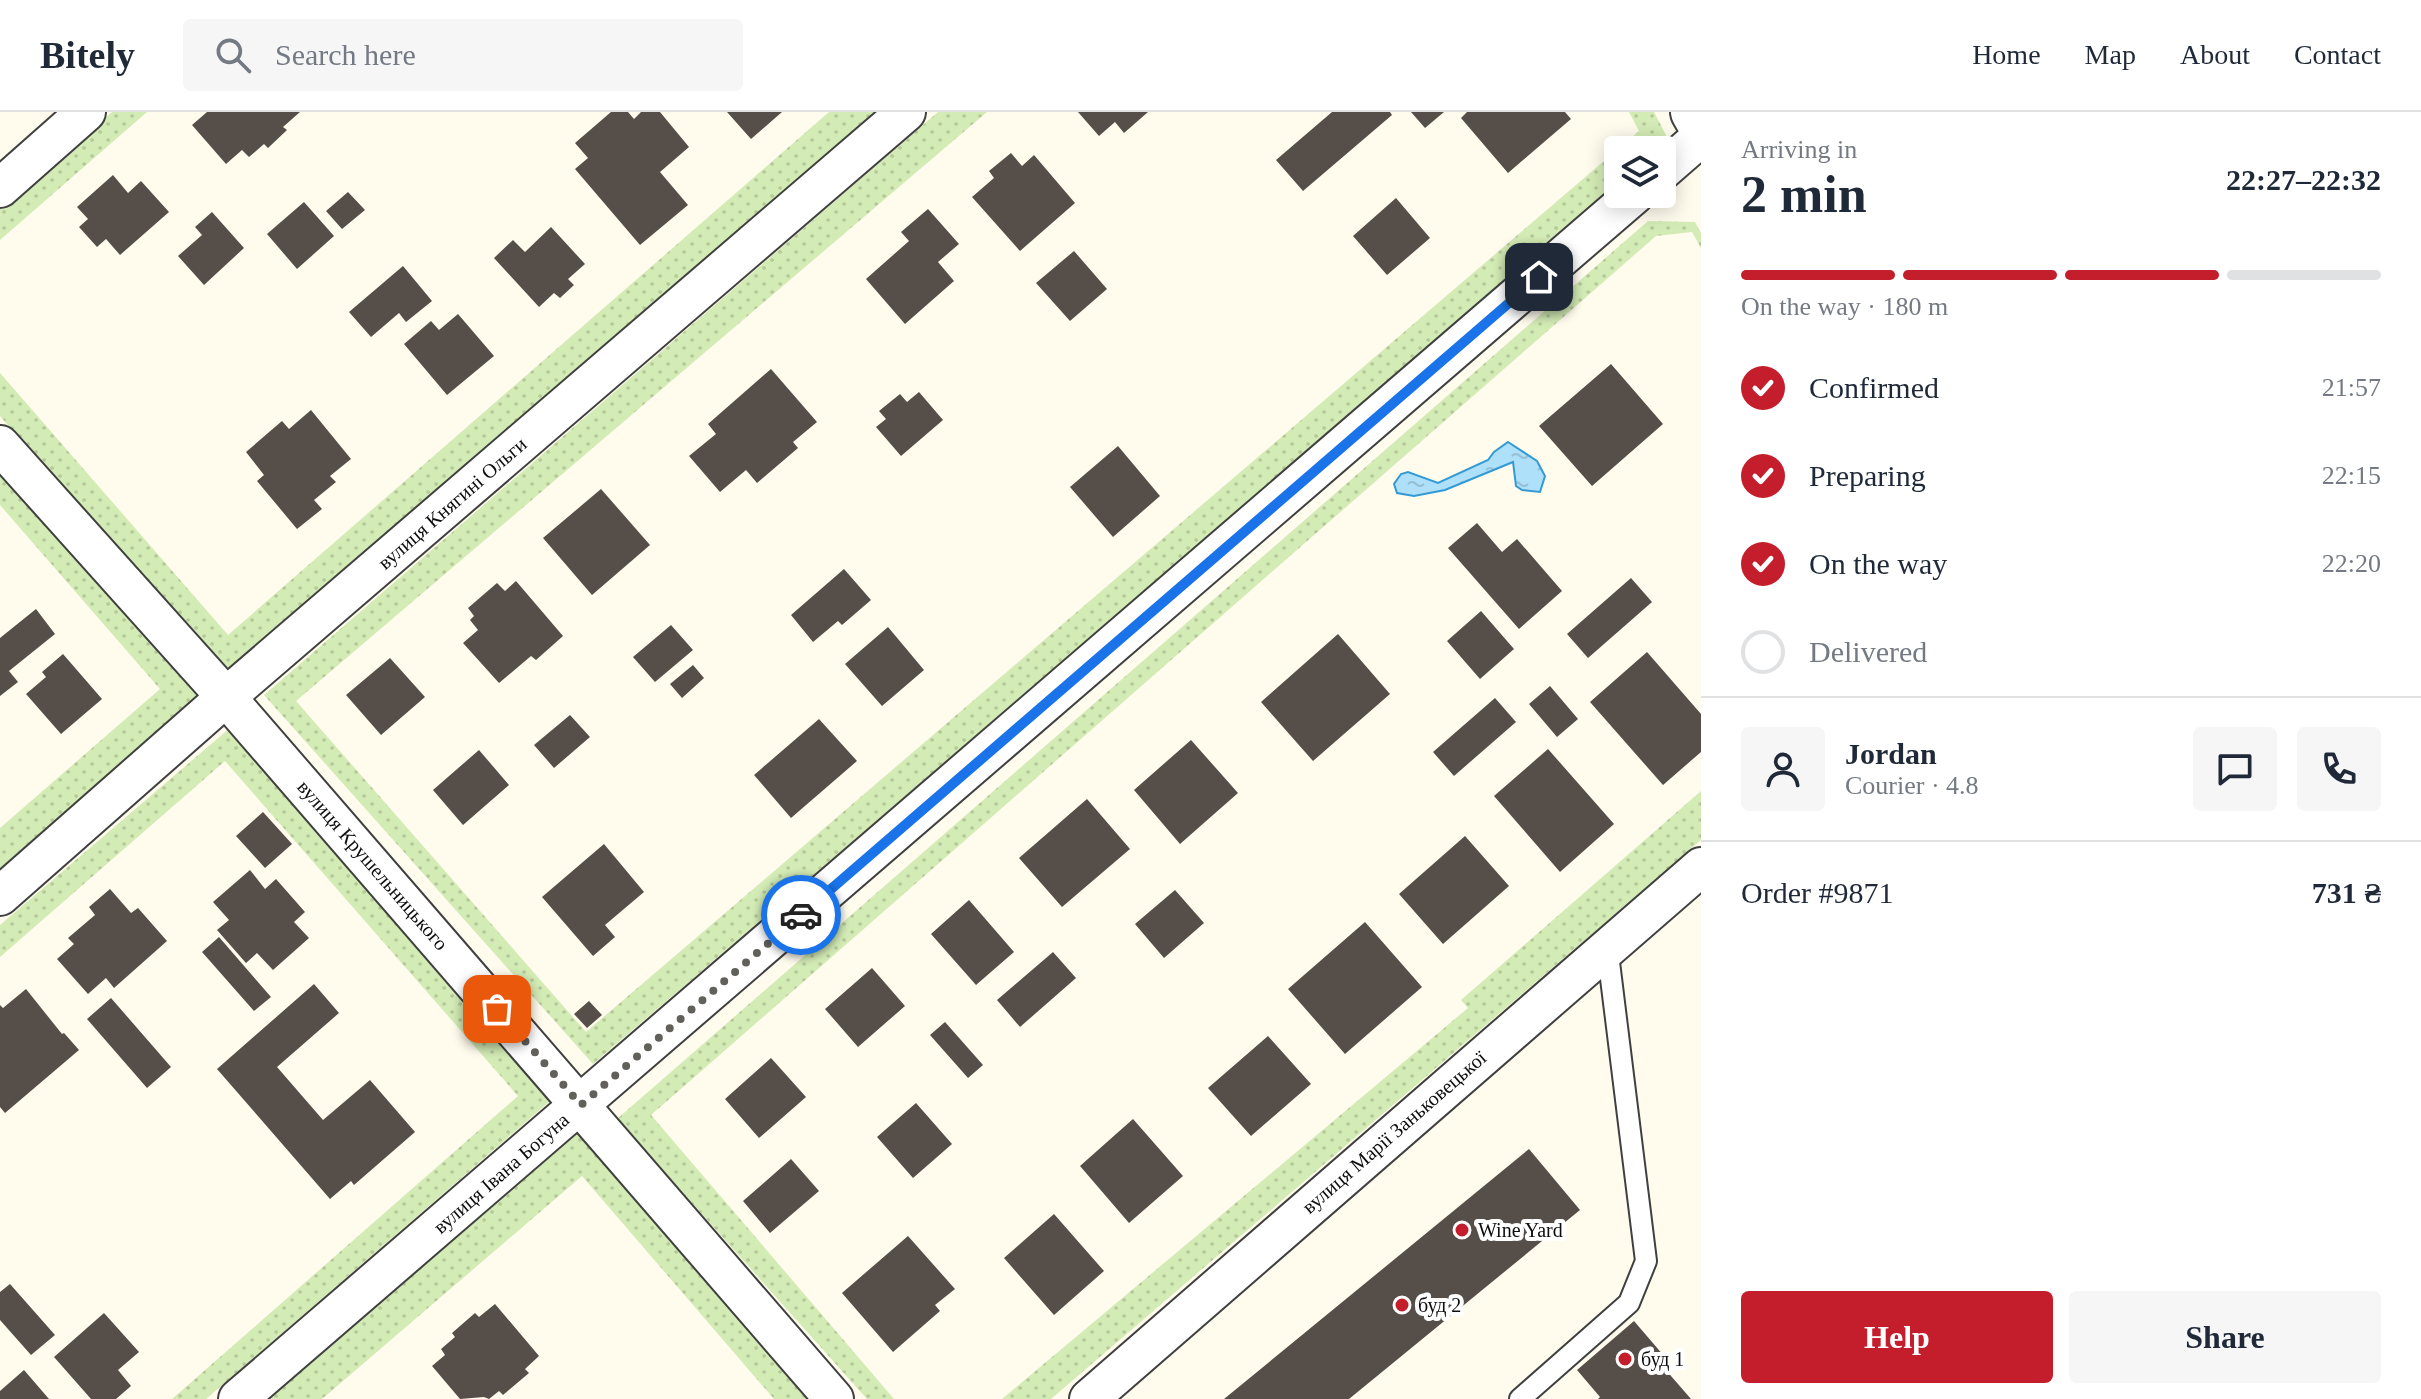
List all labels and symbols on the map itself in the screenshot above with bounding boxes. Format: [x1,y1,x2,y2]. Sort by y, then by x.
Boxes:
pin [1505,243,1573,311]
street label: вулиця Княгині Ольги [373,432,532,574]
street label: вулиця Крушельницького [293,776,453,955]
courier [761,875,841,955]
pin [463,975,531,1043]
street label: вулиця Марії Заньковецької [1298,1046,1491,1218]
street label: вулиця Івана Богуна [429,1108,574,1238]
place label: Wine Yard [1478,1219,1563,1241]
marker: Wine Yard [1453,1221,1471,1239]
place label: буд 2 [1418,1294,1461,1317]
marker: буд 2 [1393,1296,1411,1314]
place label: буд 1 [1641,1348,1684,1371]
marker: буд 1 [1616,1350,1634,1368]

